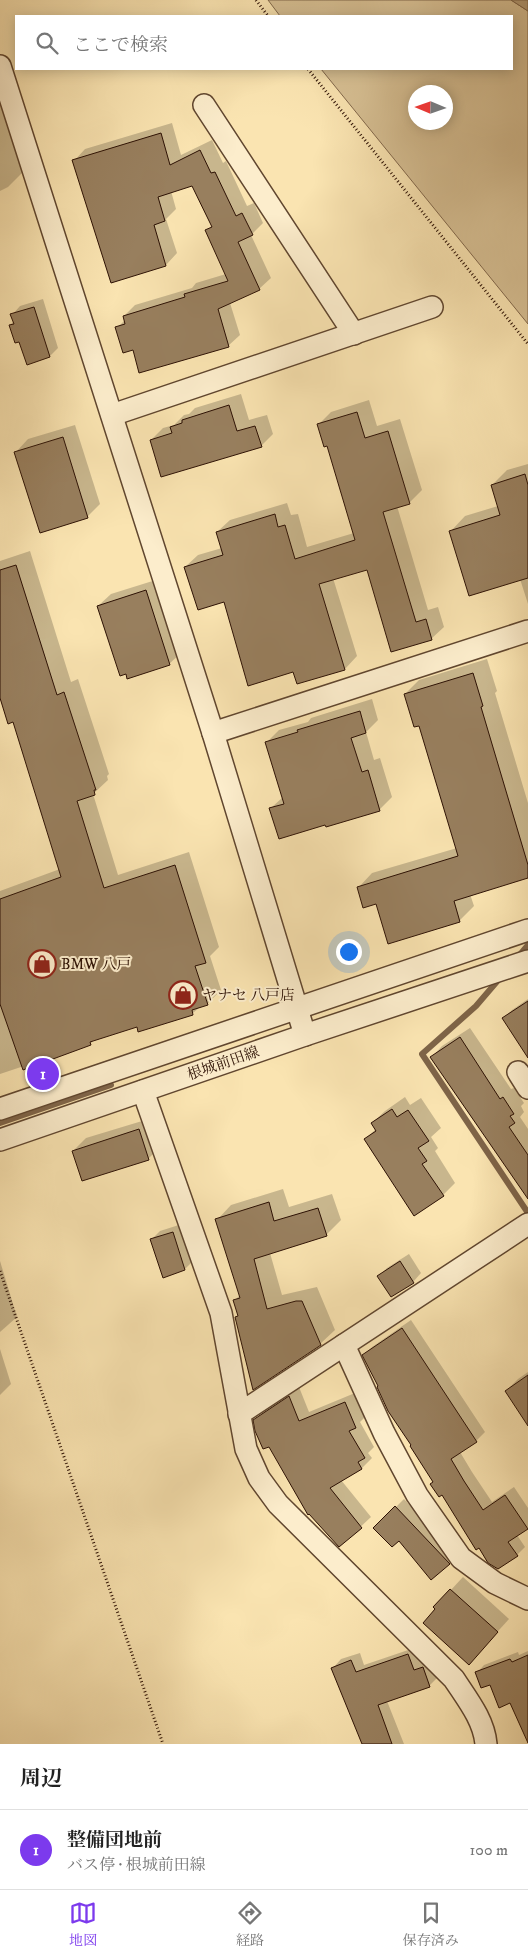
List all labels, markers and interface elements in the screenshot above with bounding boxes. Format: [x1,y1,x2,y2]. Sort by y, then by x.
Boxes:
search box [15,15,513,70]
icon: search [33,29,61,57]
text: ここで検索 [73,34,168,57]
north arrow [408,85,453,130]
your location [336,939,362,965]
shop icon: BMW 八戸 [27,949,57,979]
place label: BMW 八戸 [61,955,131,974]
shop icon: ヤナセ 八戸店 [168,980,198,1010]
place label: ヤナセ 八戸店 [202,986,295,1005]
street label: 根城前田線 [185,1042,262,1085]
pin: 1 [27,1055,59,1093]
text: 周辺 [20,1766,62,1792]
text: 整備団地前 [67,1829,162,1852]
text: 1 [33,1840,39,1860]
text: 100 m [470,1840,508,1860]
text: バス停 · 根城前田線 [67,1855,206,1875]
tab: 地図 [69,1899,97,1950]
tab: 経路 [236,1899,264,1950]
tab: 保存済み [403,1899,459,1950]

